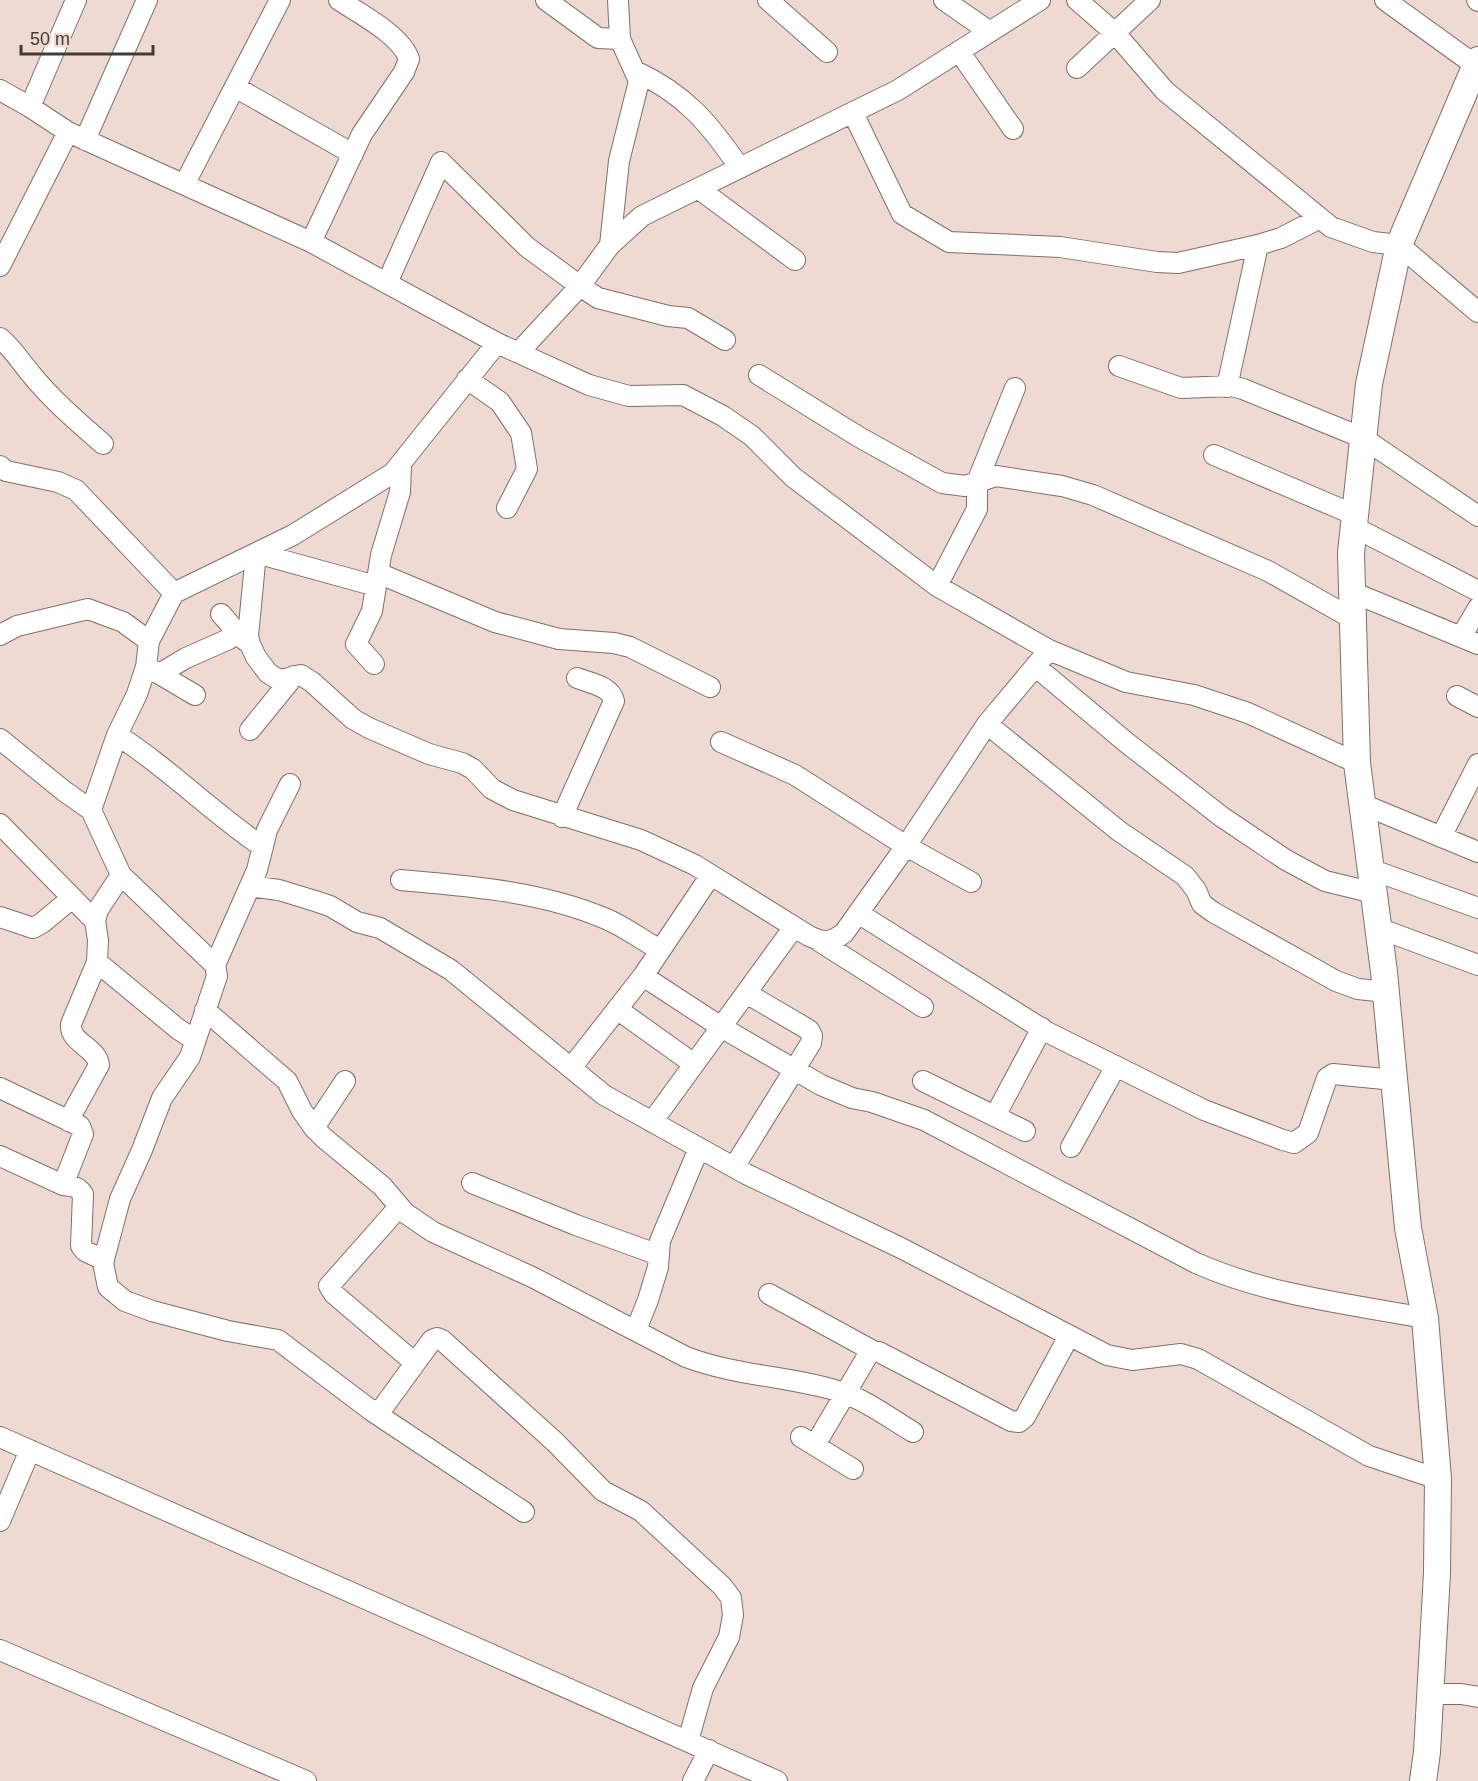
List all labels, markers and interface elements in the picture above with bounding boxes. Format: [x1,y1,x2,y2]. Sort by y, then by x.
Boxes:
scale bar [21,18,153,56]
text: 50 m [30,29,70,49]

